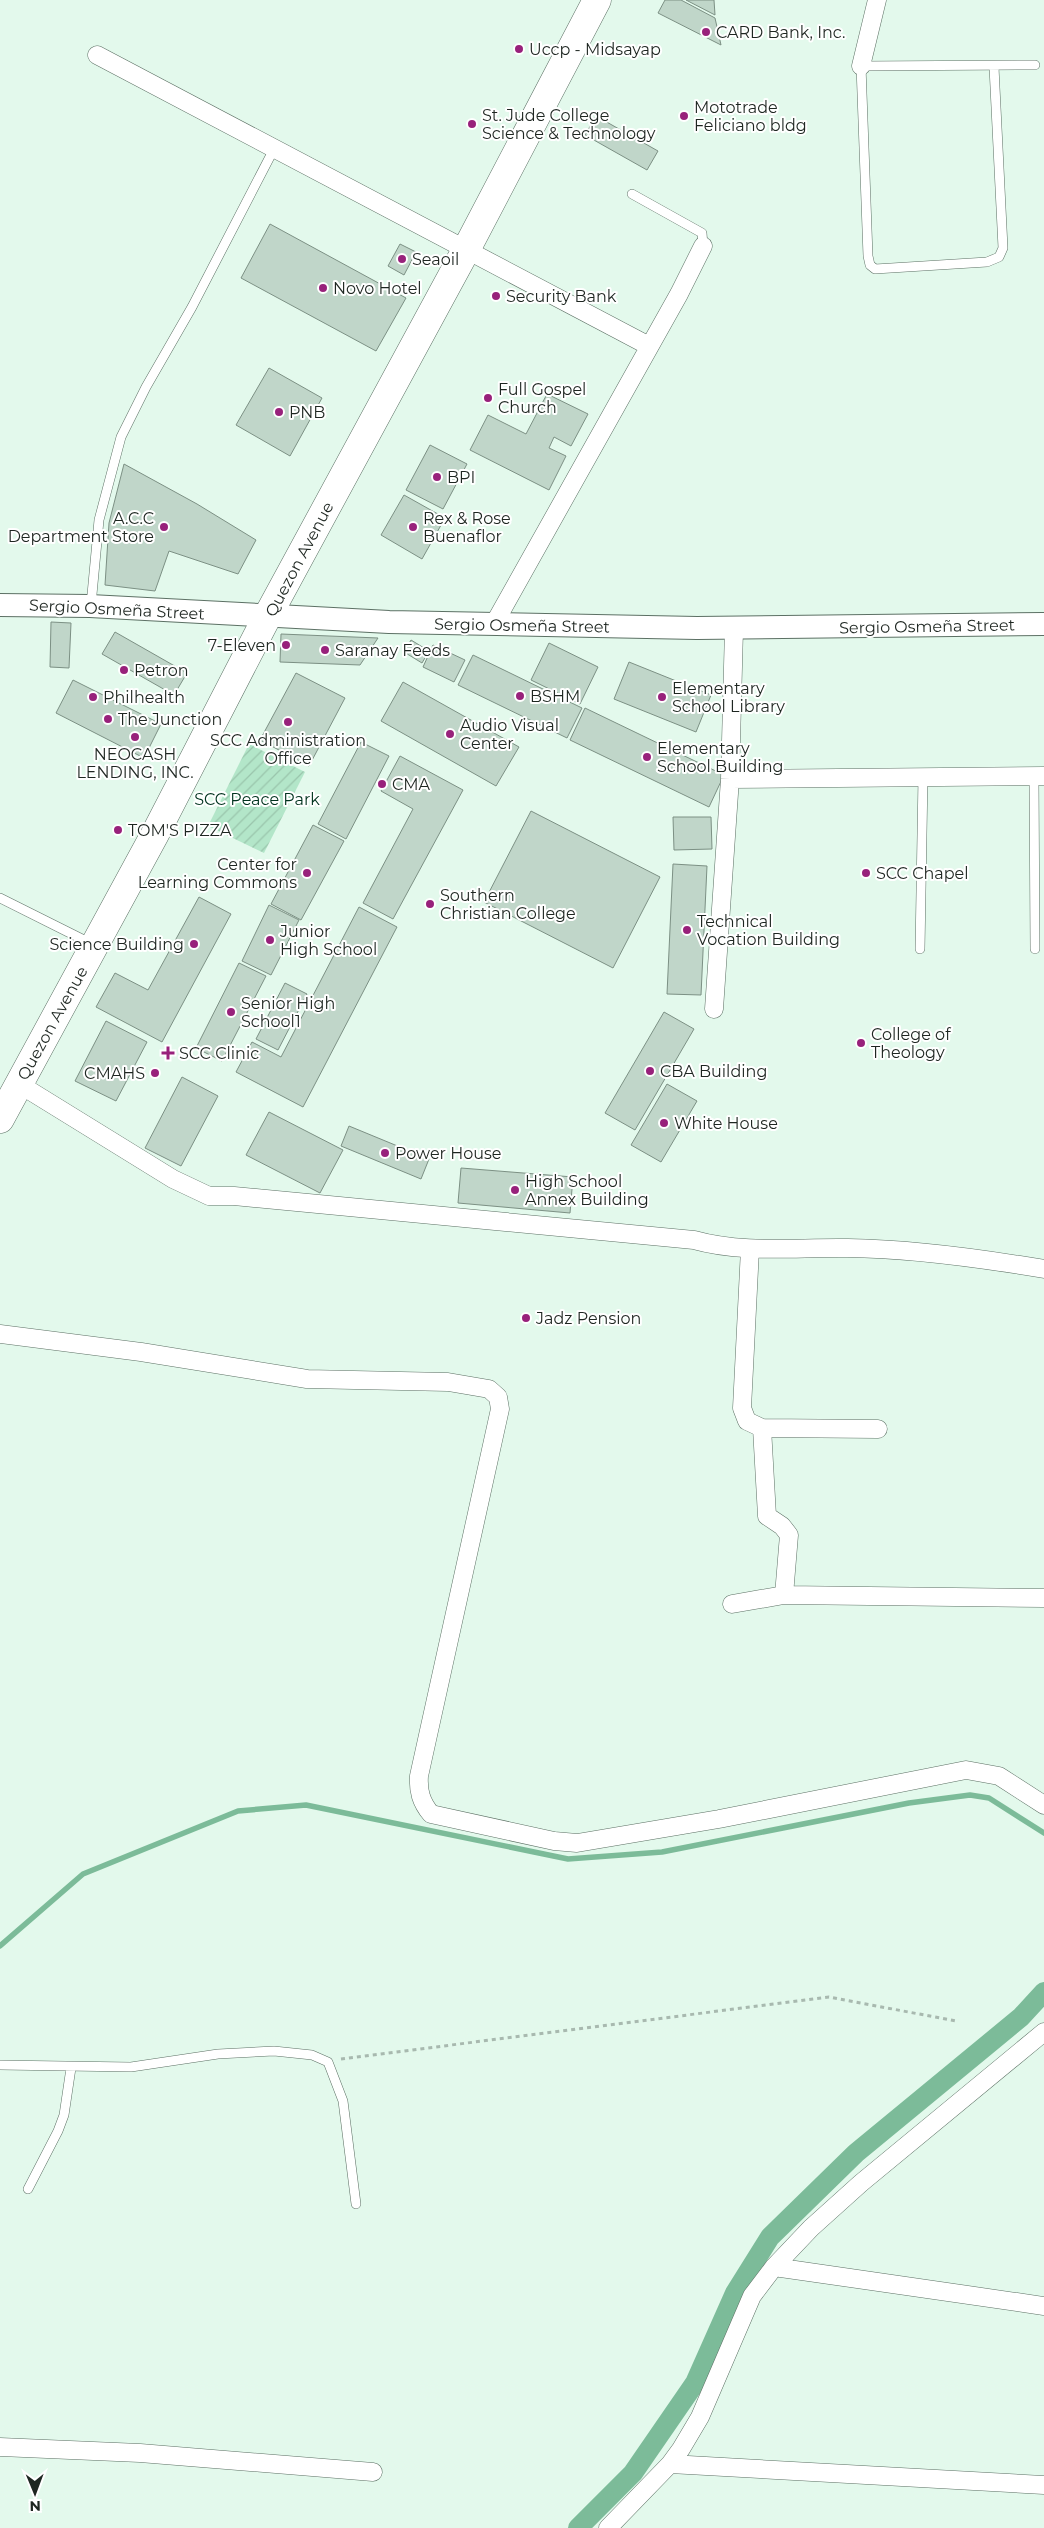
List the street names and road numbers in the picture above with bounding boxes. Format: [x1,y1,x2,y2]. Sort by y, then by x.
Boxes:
street label: Quezon Avenue [261,499,338,620]
street label: Sergio Osmeña Street [29,595,206,624]
street label: Sergio Osmeña Street [434,614,611,637]
street label: Sergio Osmeña Street [839,615,1016,638]
street label: Quezon Avenue [13,963,92,1083]

